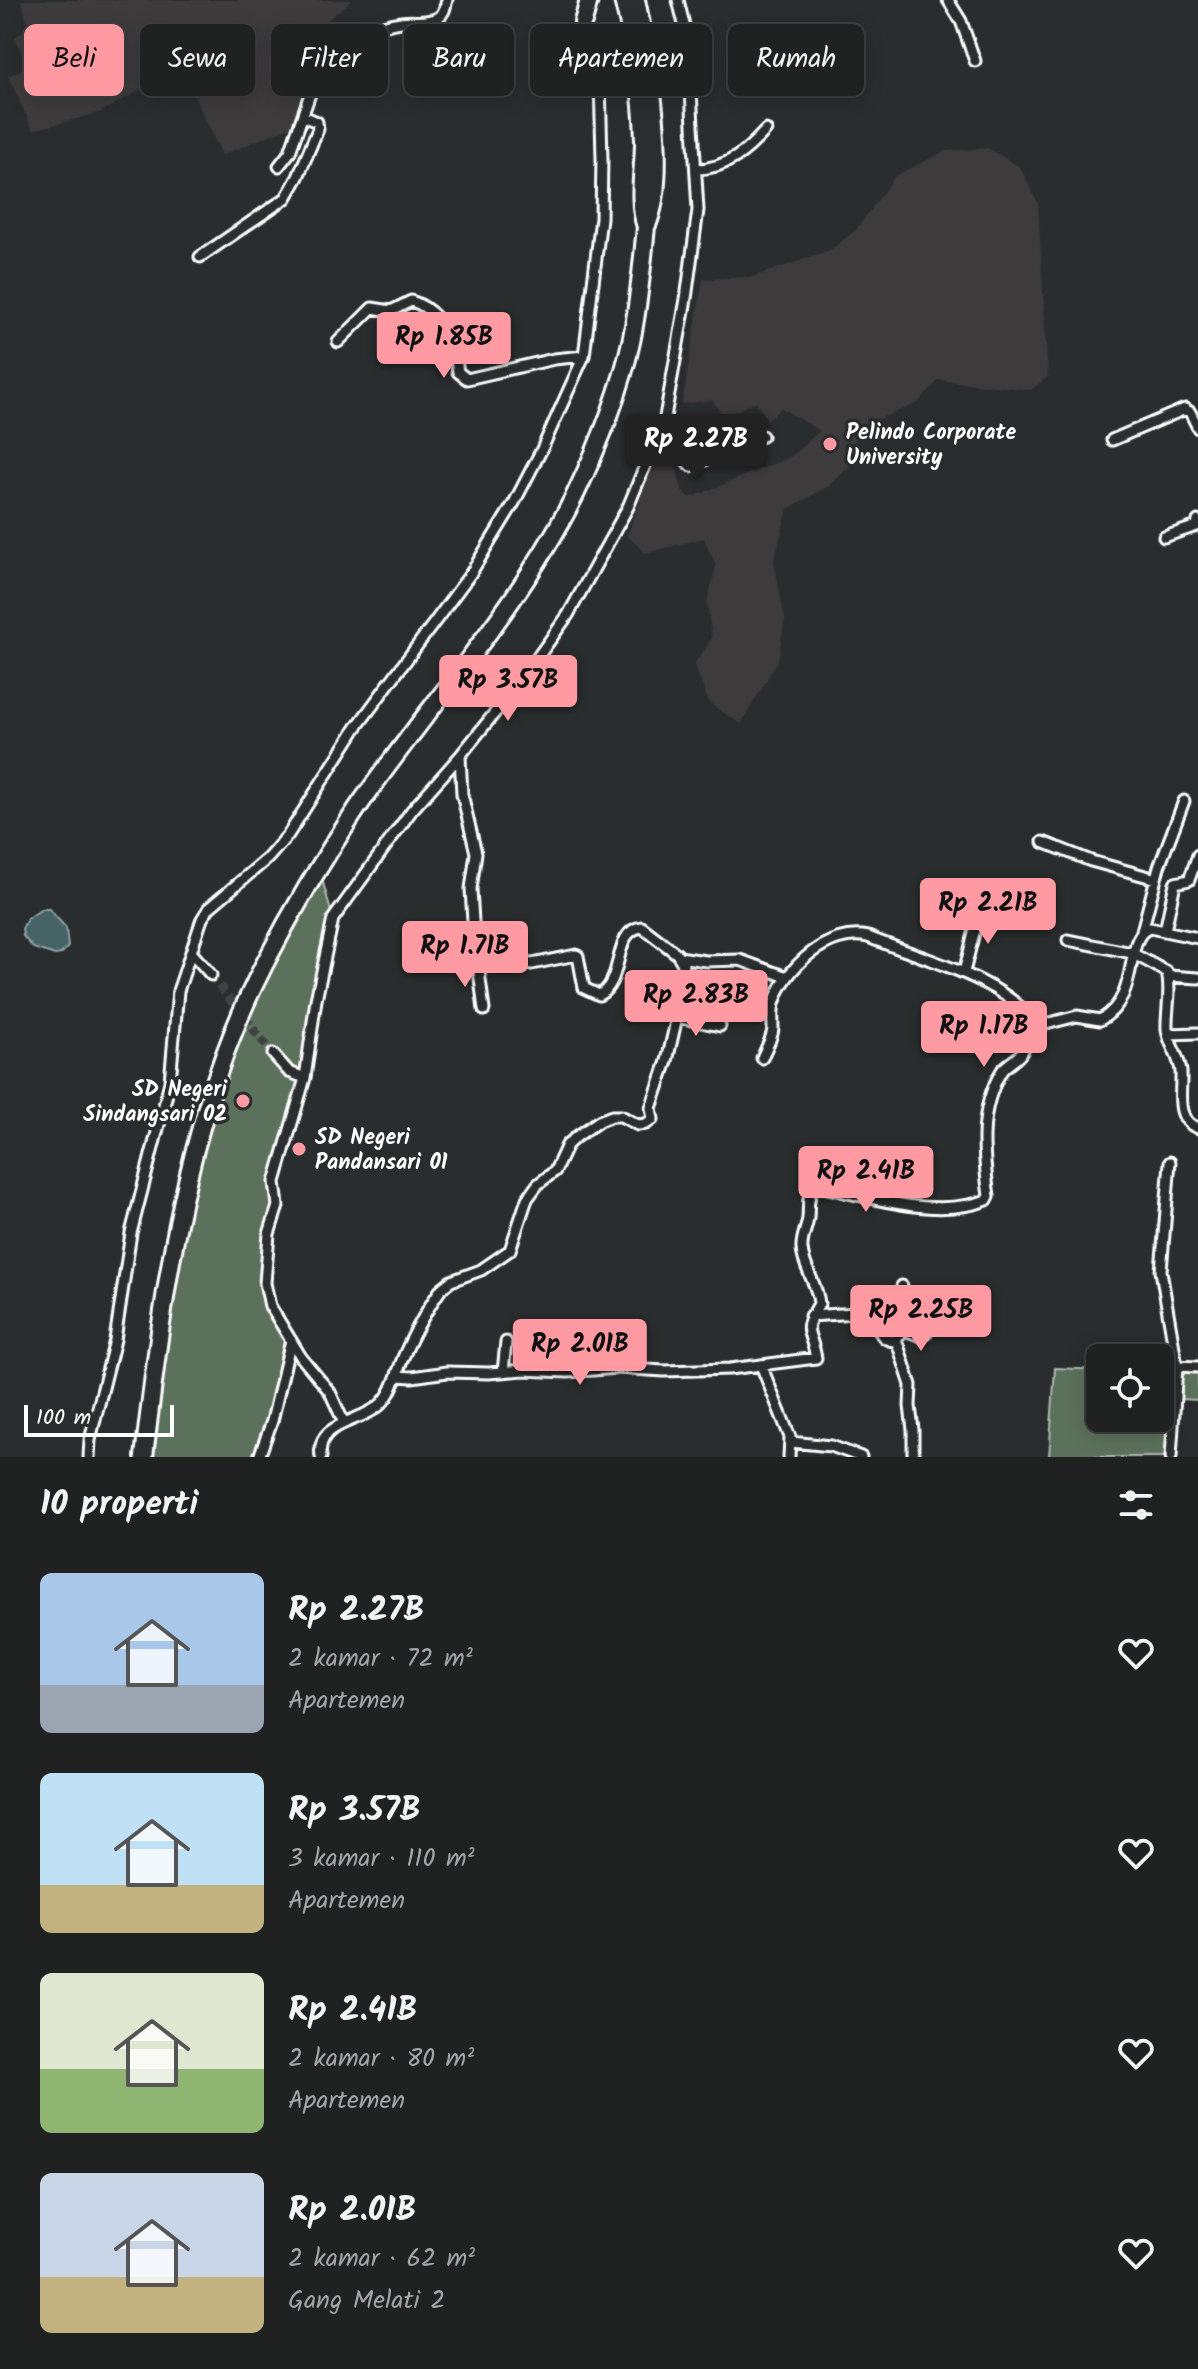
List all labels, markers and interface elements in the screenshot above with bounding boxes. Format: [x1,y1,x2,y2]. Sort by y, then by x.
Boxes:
chip: Beli [24,24,124,96]
chip: Sewa [140,24,255,96]
chip: Filter [271,24,388,96]
chip: Baru [404,24,514,96]
chip: Apartemen [530,24,712,96]
chip: Rumah [728,24,864,96]
pin: Rp 1.85B [361,312,527,380]
text: Rp 1.85B [395,317,493,359]
pin: Rp 2.27B [613,414,779,482]
place label: Pelindo Corporate University [846,416,1016,476]
text: Rp 2.27B [644,419,748,461]
marker: Pelindo Corporate University [821,435,839,453]
pin: Rp 3.57B [425,655,591,723]
text: Rp 3.57B [457,660,559,702]
pin: Rp 2.21B [905,878,1071,946]
text: Rp 2.21B [938,883,1038,925]
pin: Rp 1.71B [382,921,548,989]
text: Rp 1.71B [420,926,510,968]
pin: Rp 2.83B [613,970,779,1038]
text: Rp 2.83B [643,975,749,1017]
pin: Rp 1.17B [901,1001,1067,1069]
text: Rp 1.17B [939,1006,1029,1048]
place label: SD Negeri Sindangsari 02 [83,1073,228,1133]
marker: SD Negeri Sindangsari 02 [234,1092,252,1110]
place label: SD Negeri Pandansari 01 [315,1121,448,1181]
marker: SD Negeri Pandansari 01 [290,1140,308,1158]
pin: Rp 2.41B [783,1146,949,1214]
text: Rp 2.41B [816,1151,916,1193]
pin: Rp 2.25B [838,1285,1004,1353]
text: Rp 2.25B [868,1290,974,1332]
pin: Rp 2.01B [497,1319,663,1387]
text: Rp 2.01B [531,1324,629,1366]
map controls [1086,1344,1174,1432]
button: locate [1086,1344,1174,1432]
scale bar [24,1401,174,1437]
text: 100 m [36,1401,91,1436]
text: 10 properti [40,1478,198,1532]
icon: filters [1114,1483,1158,1527]
text: Rp 2.27B [288,1584,425,1638]
icon: home [104,1605,200,1701]
icon: heart [1114,1631,1158,1675]
text: 2 kamar · 72 m² [288,1638,473,1680]
text: Apartemen [288,1680,405,1722]
text: Rp 3.57B [288,1784,421,1838]
icon: home [104,1805,200,1901]
icon: heart [1114,1831,1158,1875]
text: 3 kamar · 110 m² [288,1838,475,1880]
text: Apartemen [288,1880,405,1922]
text: Rp 2.41B [288,1984,418,2038]
icon: home [104,2005,200,2101]
icon: heart [1114,2031,1158,2075]
text: 2 kamar · 80 m² [288,2038,474,2080]
text: Apartemen [288,2080,405,2122]
text: Rp 2.01B [288,2184,417,2238]
icon: home [104,2205,200,2301]
icon: heart [1114,2231,1158,2275]
text: 2 kamar · 62 m² [288,2238,475,2280]
text: Gang Melati 2 [288,2280,445,2322]

